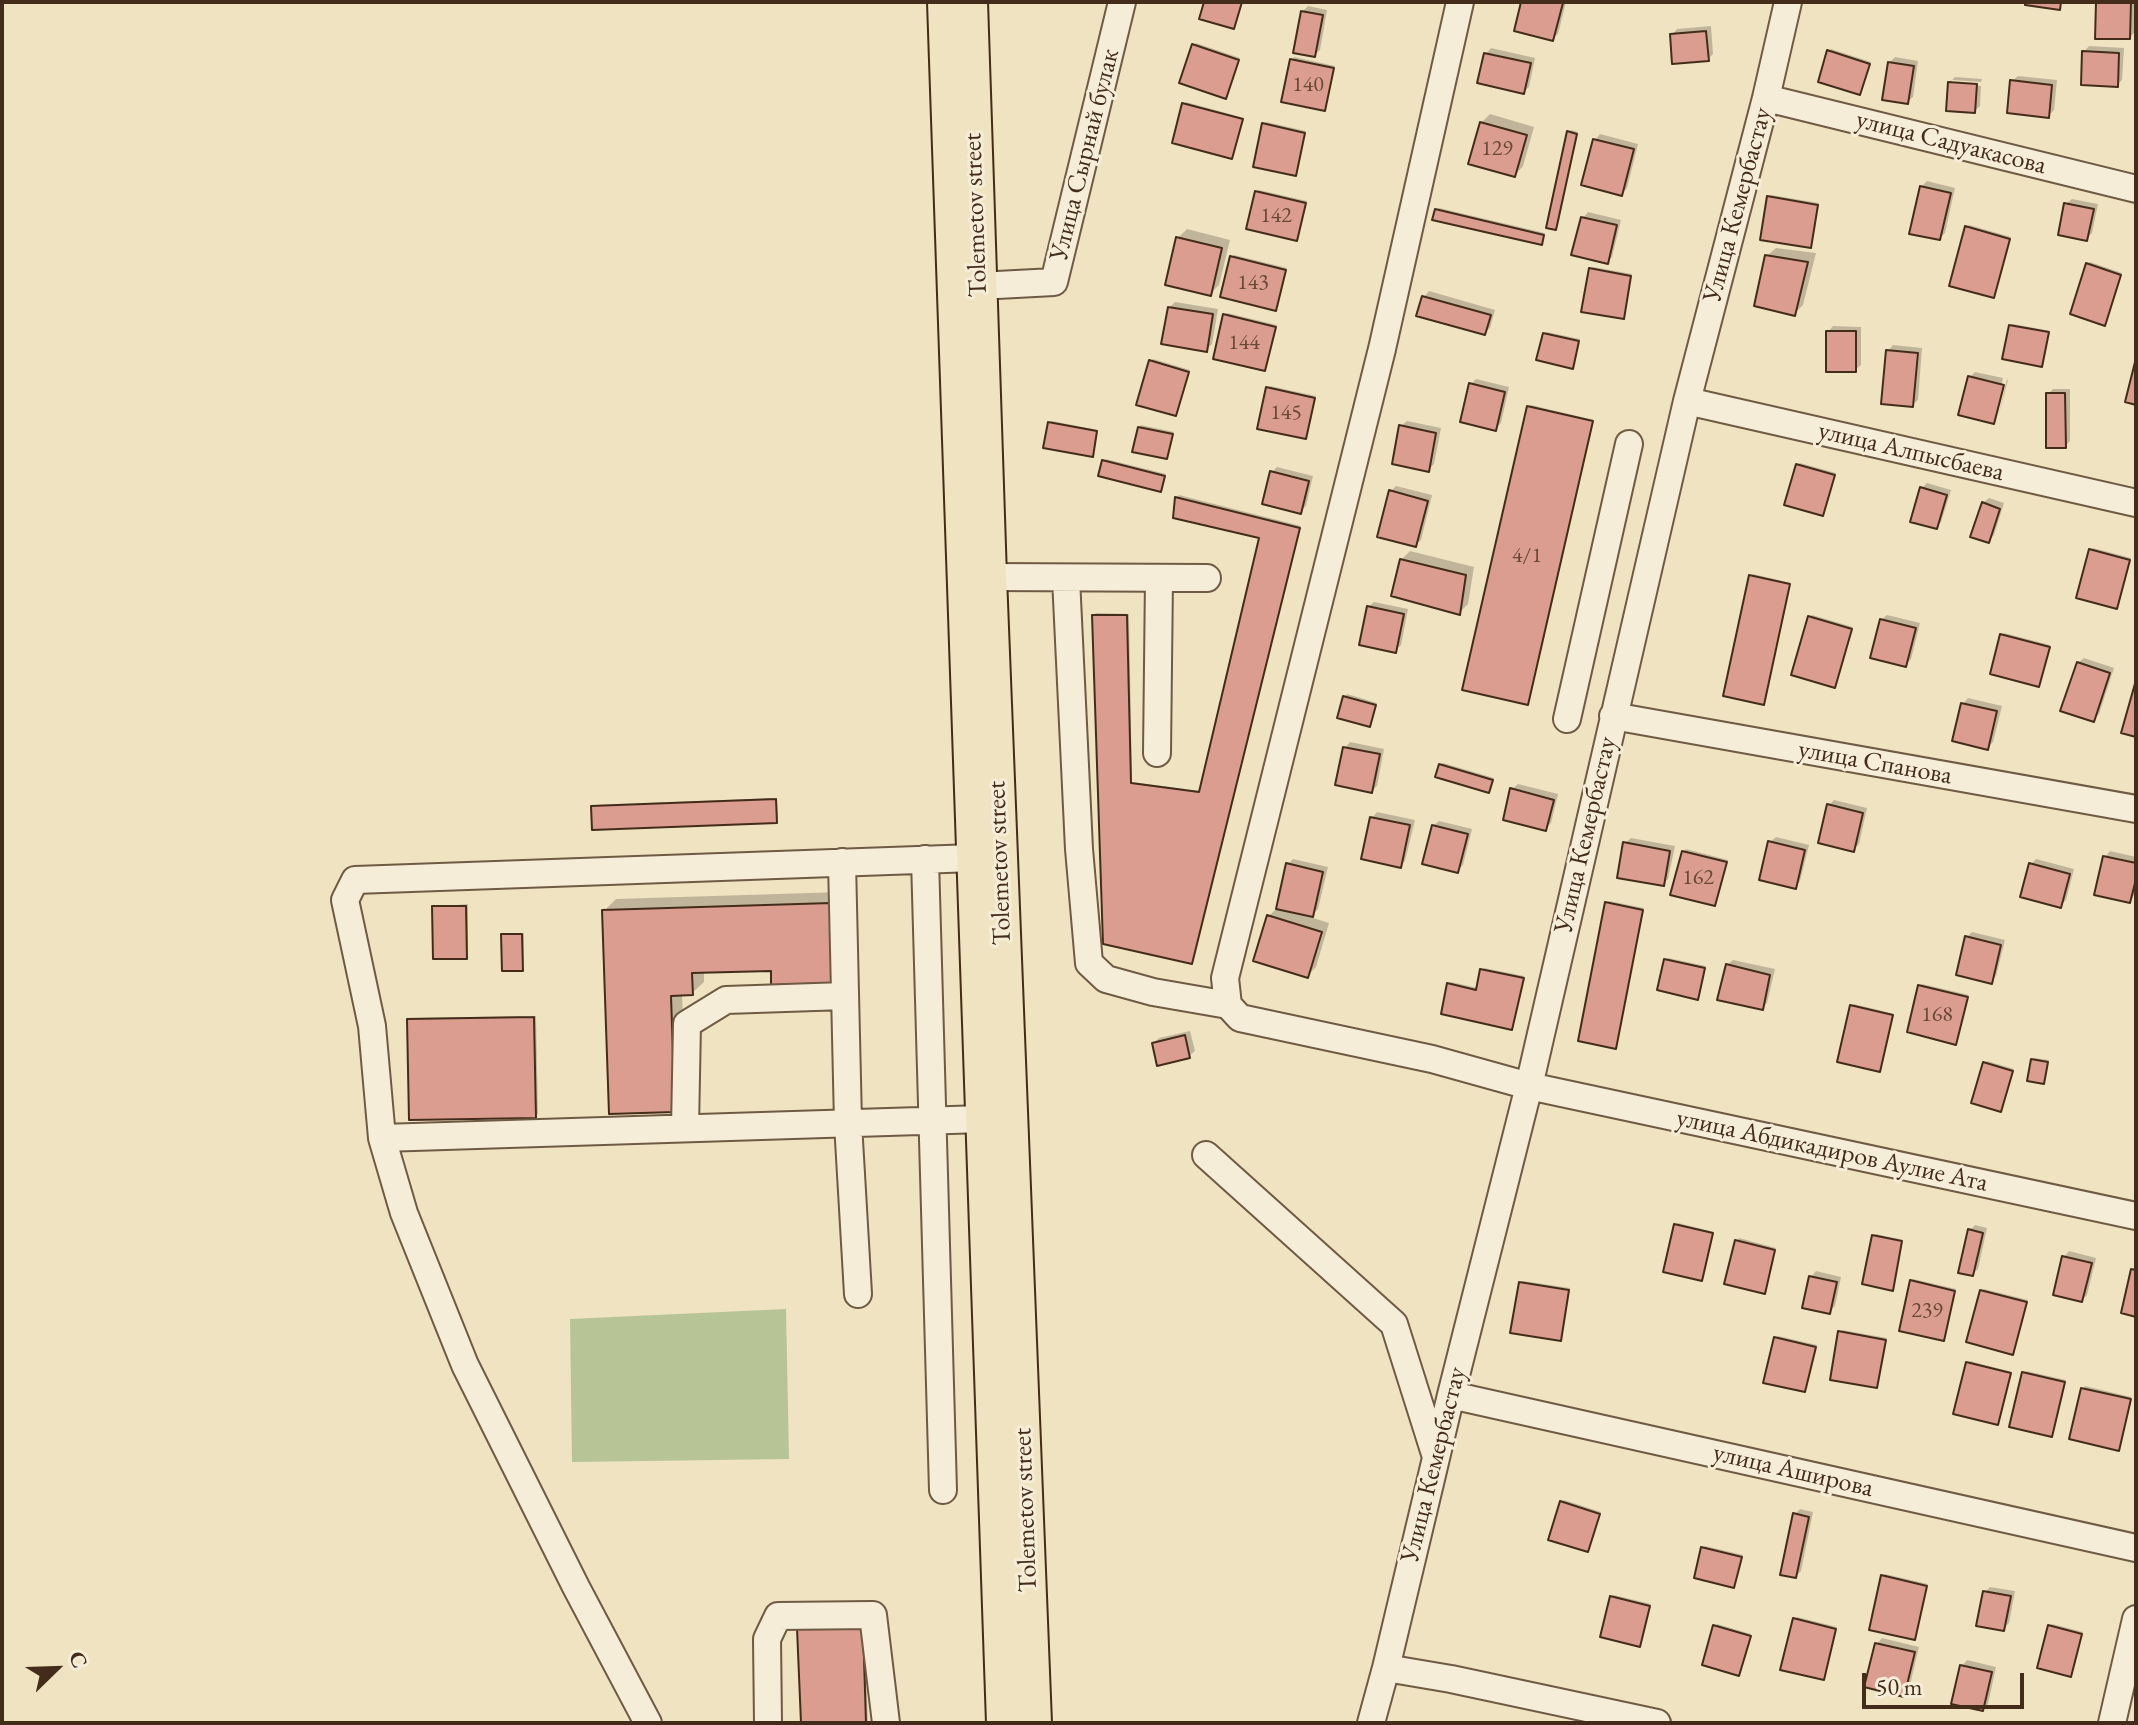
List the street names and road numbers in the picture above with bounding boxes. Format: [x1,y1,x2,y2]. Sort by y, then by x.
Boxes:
street label: Улица Сырнай булак [1044,46,1126,264]
street label: Улица Кемербастау [1697,104,1779,306]
street label: улица Садуакасова [1853,104,2049,182]
street label: Tolemetov street [958,132,994,298]
street label: улица Алпысбаева [1815,415,2007,489]
street label: Улица Кемербастау [1548,734,1624,936]
street label: улица Спанова [1796,734,1954,792]
street label: Tolemetov street [982,780,1018,946]
street label: улица Абдикадиров Аулие Ата [1673,1103,1991,1199]
street label: Улица Кемербастау [1395,1364,1473,1566]
street label: Tolemetov street [1008,1427,1044,1593]
street label: улица Аширова [1710,1437,1876,1505]

